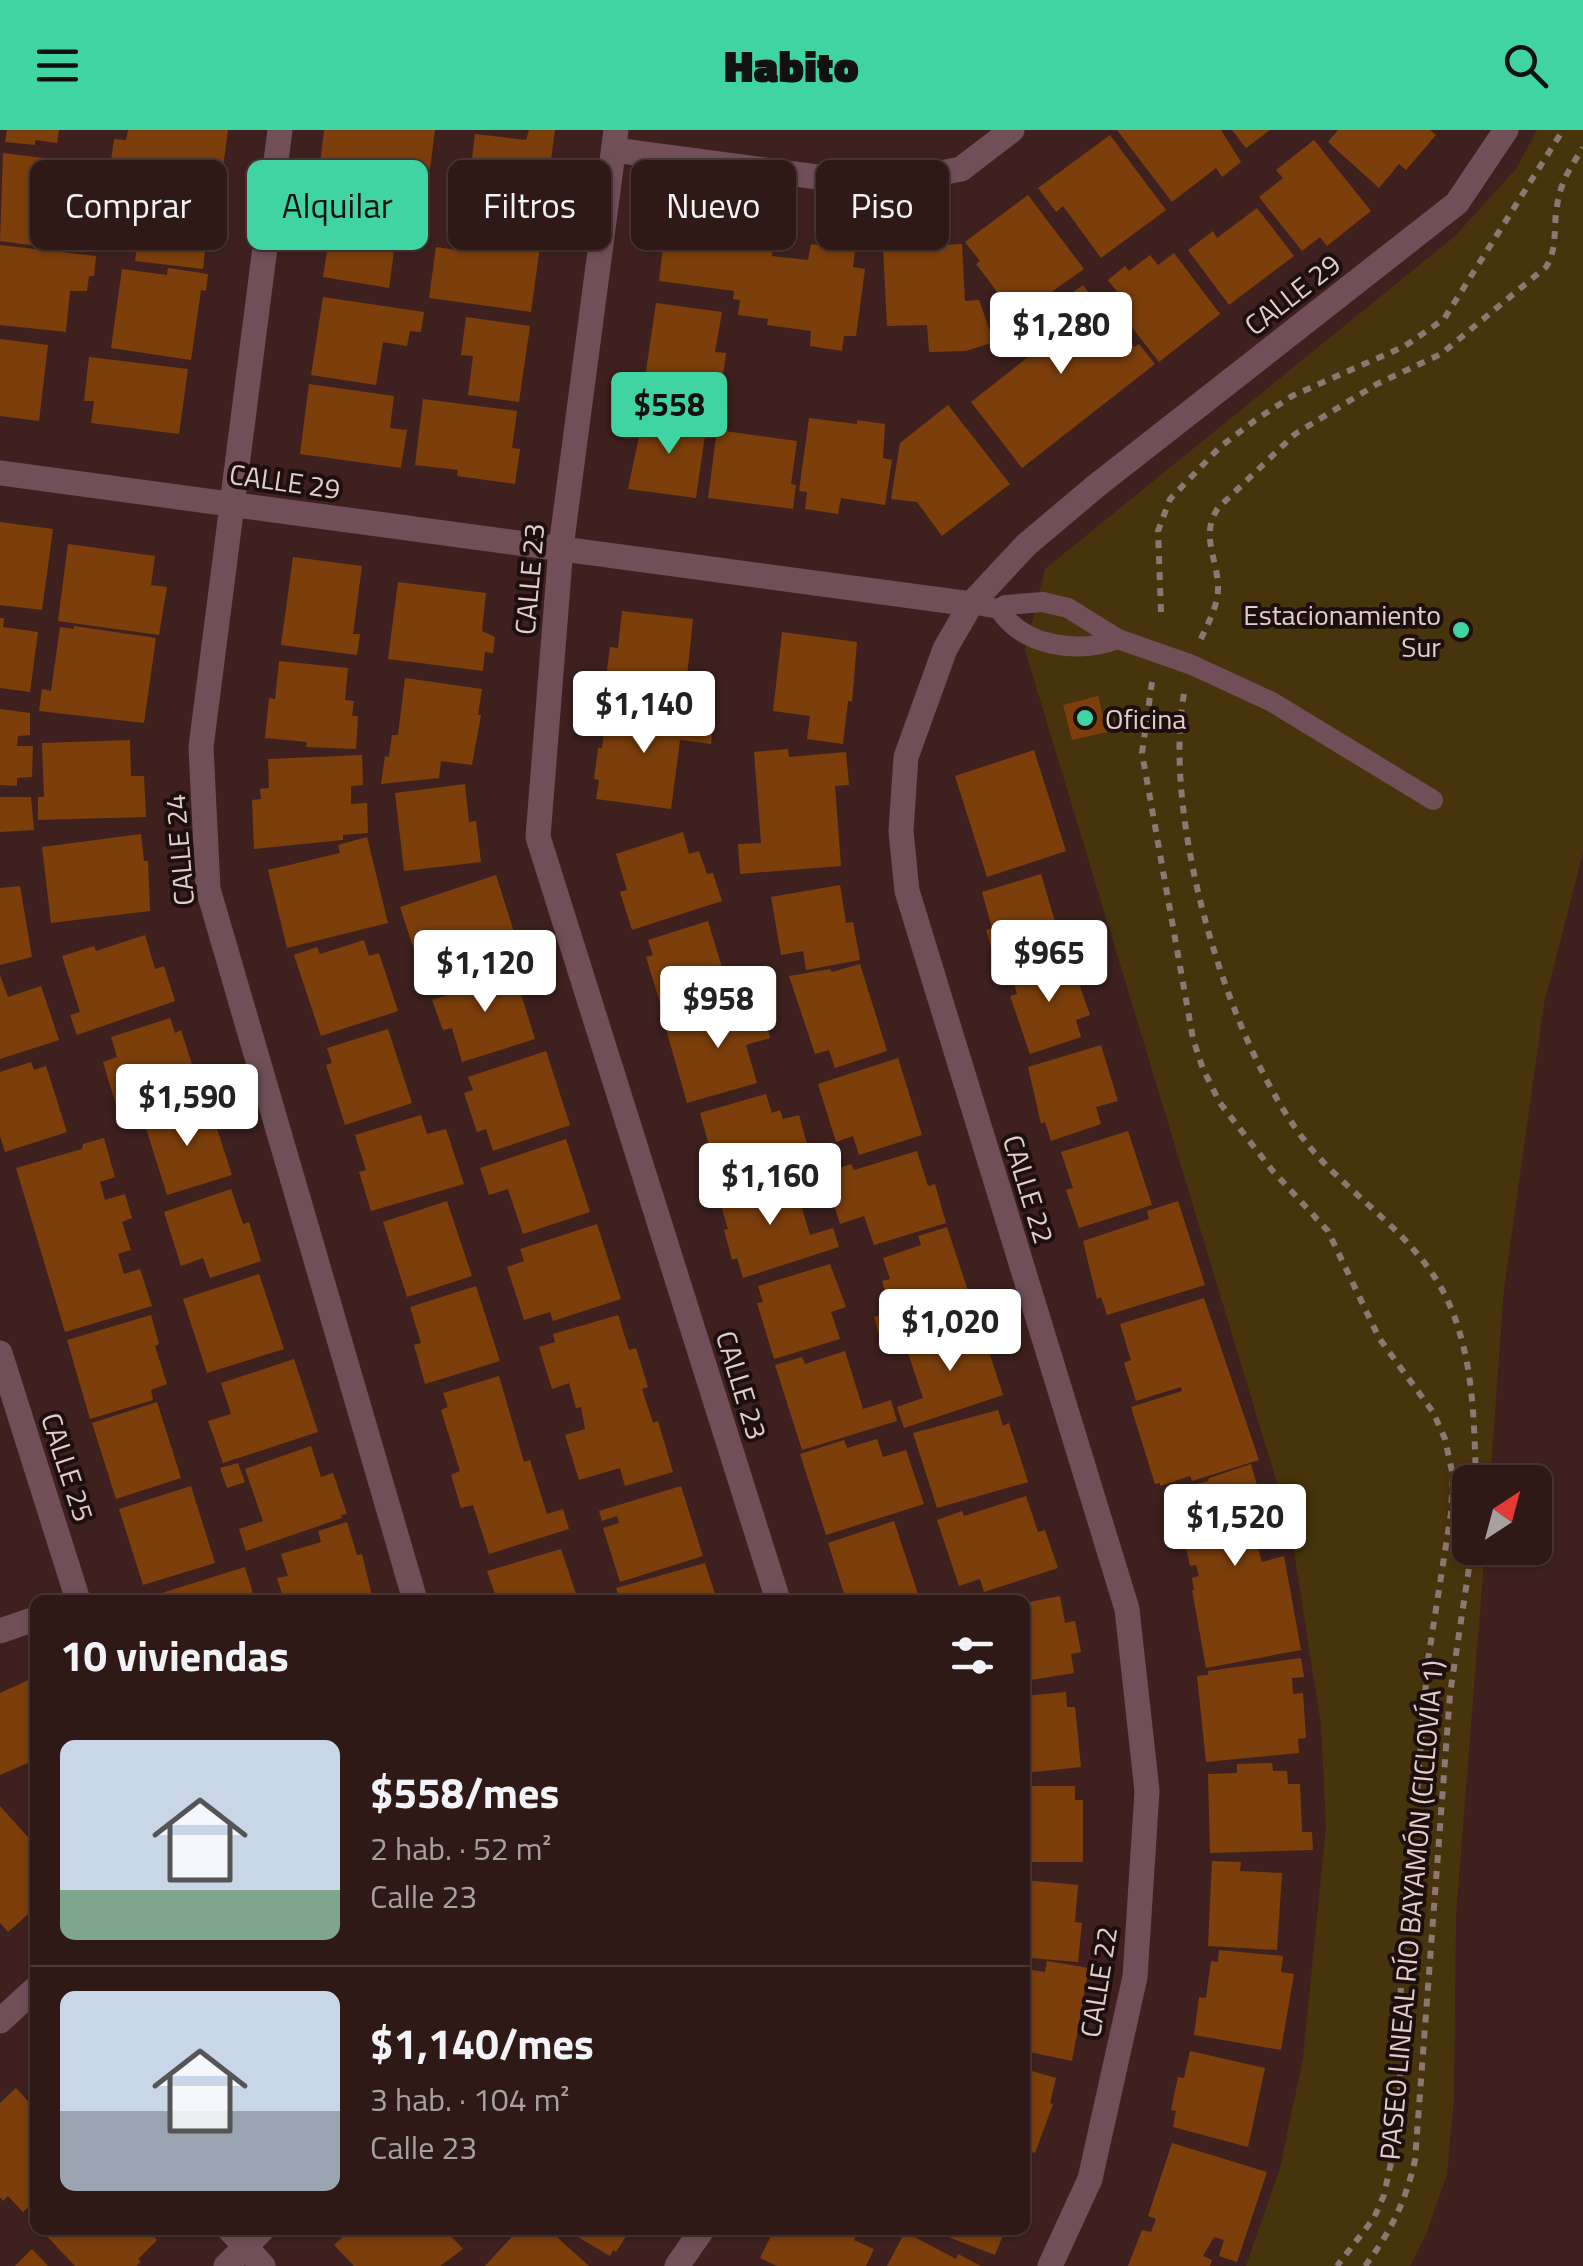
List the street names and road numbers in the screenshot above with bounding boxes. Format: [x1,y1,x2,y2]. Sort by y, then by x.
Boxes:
street label: CALLE 29 [1235,243,1349,345]
street label: CALLE 29 [227,452,343,510]
street label: CALLE 23 [503,521,555,637]
street label: CALLE 24 [153,792,205,908]
street label: CALLE 22 [992,1129,1066,1249]
street label: CALLE 23 [705,1325,779,1445]
street label: CALLE 25 [30,1407,106,1527]
street label: PASEO LINEAL RÍO BAYAMÓN (CICLOVÍA 1) [1368,1658,1454,2162]
street label: CALLE 22 [1068,1923,1128,2041]

